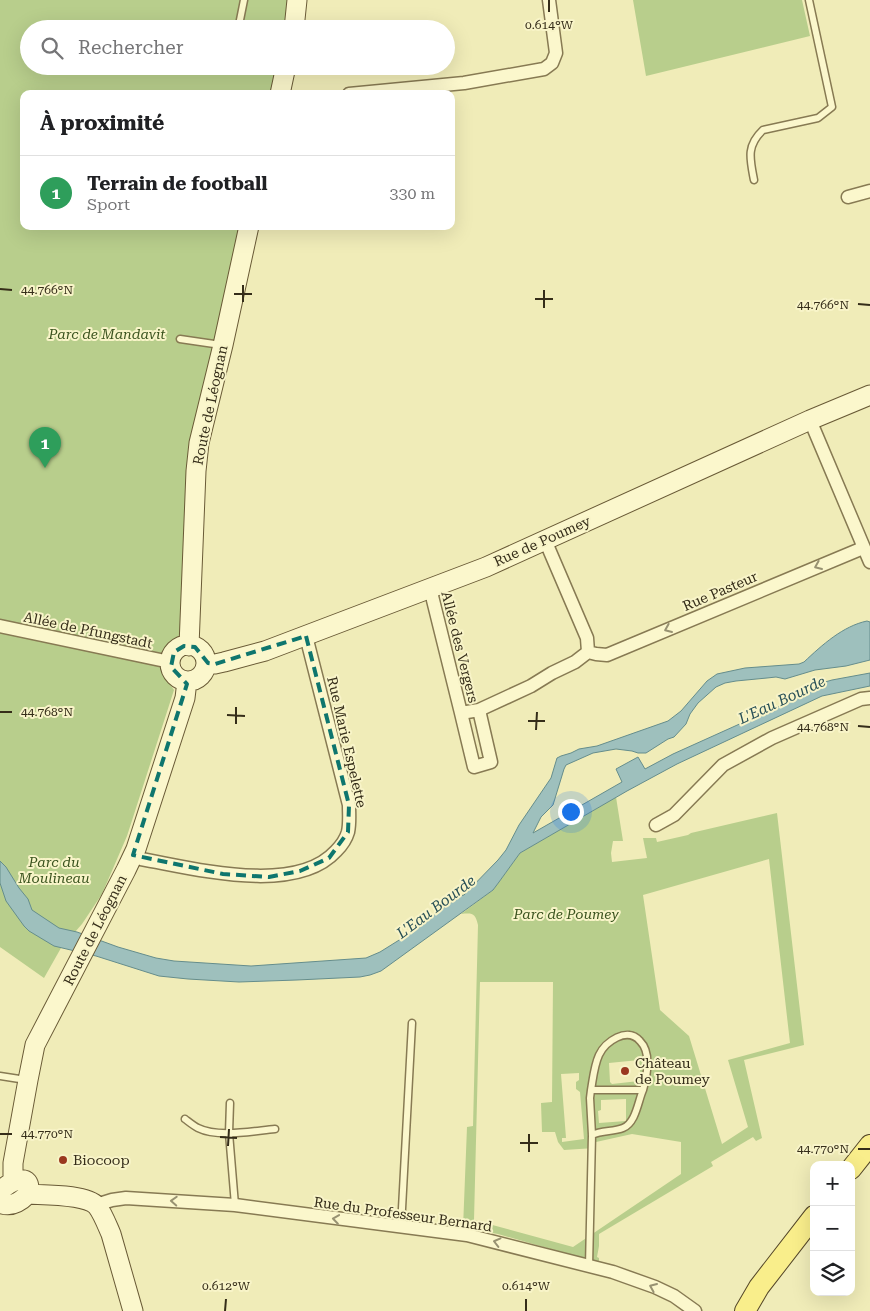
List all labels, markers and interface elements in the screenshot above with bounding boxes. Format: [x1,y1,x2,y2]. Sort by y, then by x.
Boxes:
text: 0.614°W [525,18,574,32]
search box [20,20,455,75]
icon: search [38,34,66,62]
text: Rechercher [78,36,184,59]
text: À proximité [40,111,164,135]
text: Terrain de football [87,172,267,195]
text: 1 [52,184,60,203]
text: 330 m [389,184,435,203]
text: Sport [87,195,130,214]
text: 44.766°N [21,283,73,297]
text: 44.766°N [797,298,849,312]
park label: Parc de Mandavit [47,326,166,342]
street label: Route de Léognan [189,344,231,466]
pin: 1 [29,427,61,468]
street label: Rue de Poumey [491,512,594,570]
one-way arrow [814,560,823,571]
street label: Rue Pasteur [680,568,760,614]
street label: Allée des Vergers [438,590,482,705]
street label: Allée de Pfungstadt [22,609,154,651]
one-way arrow [664,623,673,633]
water label: L'Eau Bourde [735,672,829,728]
street label: Rue Marie Espelette [324,675,370,809]
text: 44.768°N [21,705,73,719]
text: 44.768°N [797,720,849,734]
your location [558,799,584,825]
park label: Parc du Moulineau [17,854,90,886]
water label: L'Eau Bourde [392,871,479,943]
street label: Route de Léognan [60,872,130,988]
park label: Parc de Poumey [512,906,619,922]
place label: Château de Poumey [635,1055,711,1087]
marker: Château de Poumey [619,1065,631,1077]
text: 44.770°N [21,1127,73,1141]
text: 44.770°N [797,1142,849,1156]
place label: Biocoop [73,1152,130,1168]
marker: Biocoop [57,1154,69,1166]
map controls [810,1161,855,1296]
button: + [810,1161,855,1206]
street label: Rue du Professeur Bernard [313,1194,493,1234]
one-way arrow [170,1196,178,1207]
button: − [810,1206,855,1251]
one-way arrow [332,1214,340,1225]
one-way arrow [492,1237,501,1248]
button: layers [810,1251,855,1296]
text: 0.612°W [202,1279,251,1293]
text: 0.614°W [502,1279,551,1293]
one-way arrow [649,1282,658,1293]

